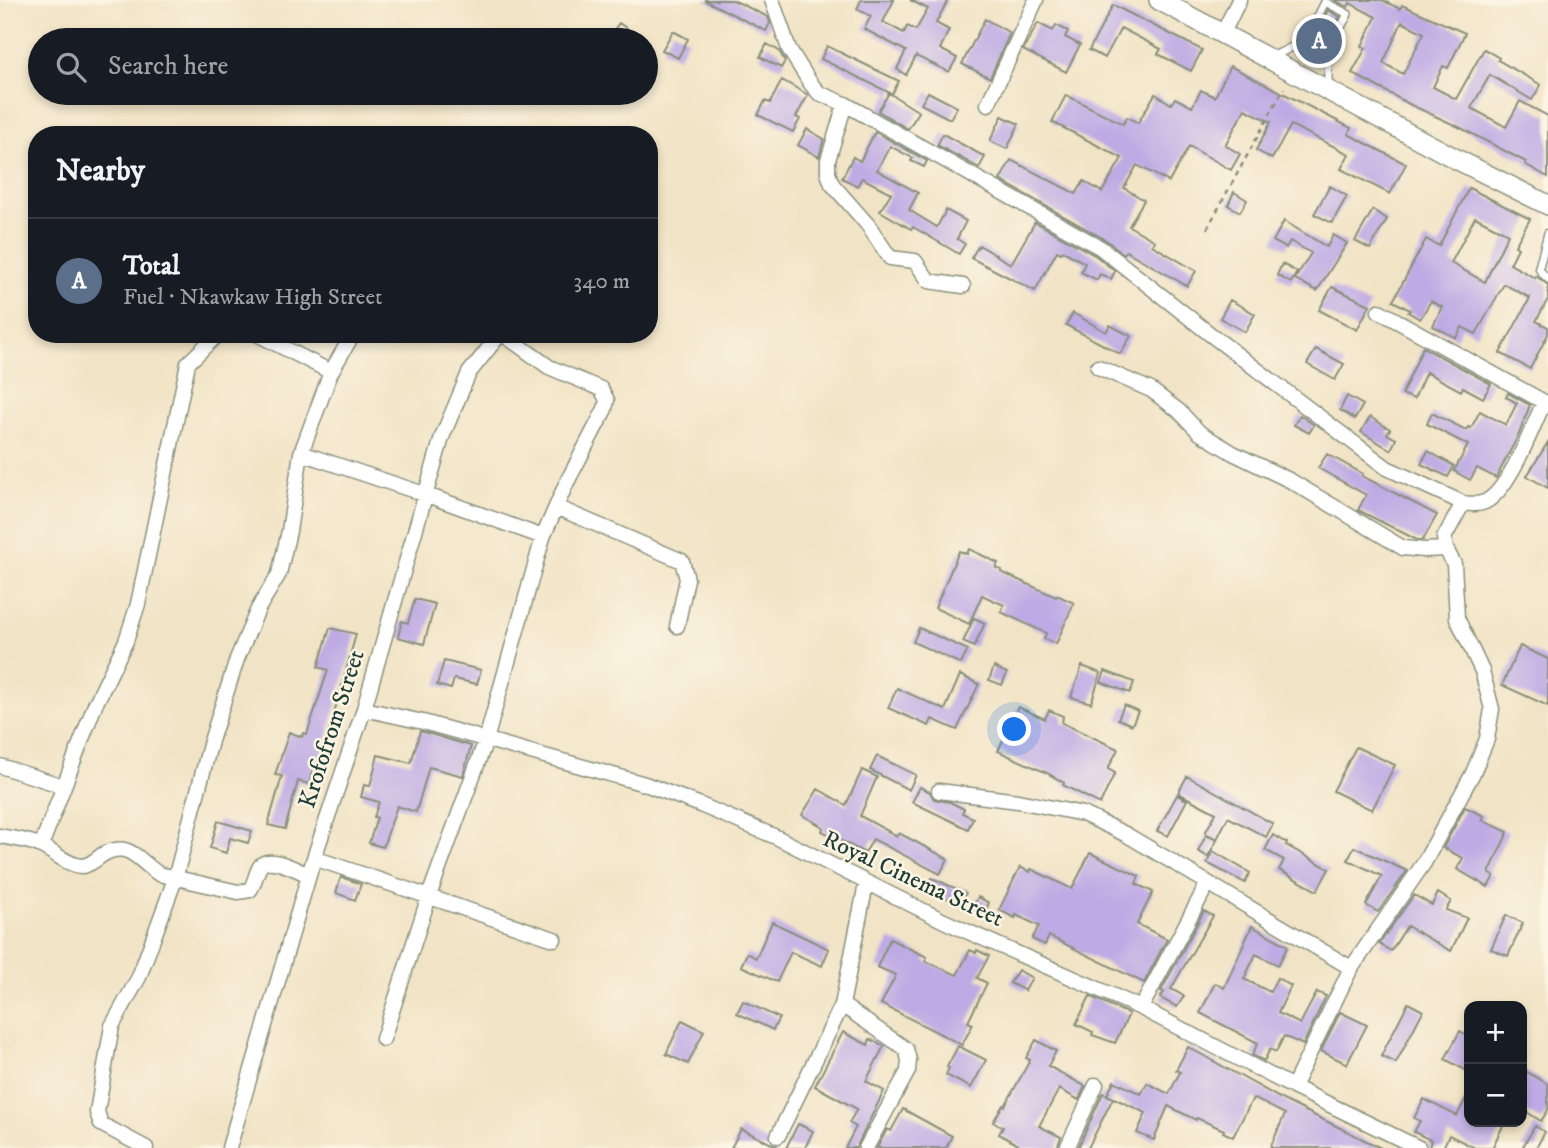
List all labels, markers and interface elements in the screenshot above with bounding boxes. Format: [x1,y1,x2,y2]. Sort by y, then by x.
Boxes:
pin: A [1296,15,1342,67]
search box [28,28,658,105]
icon: search [52,48,90,86]
text: Search here [108,50,228,83]
text: Nearby [56,153,145,190]
text: Total [123,250,180,283]
text: A [72,267,86,296]
text: 340 m [574,267,630,296]
text: Fuel · Nkawkaw High Street [123,283,382,312]
street label: Krofofrom Street [292,646,372,812]
your location [997,712,1031,746]
street label: Royal Cinema Street [818,824,1008,934]
map controls [1464,1001,1527,1127]
button: + [1464,1001,1527,1064]
button: − [1464,1064,1527,1127]

